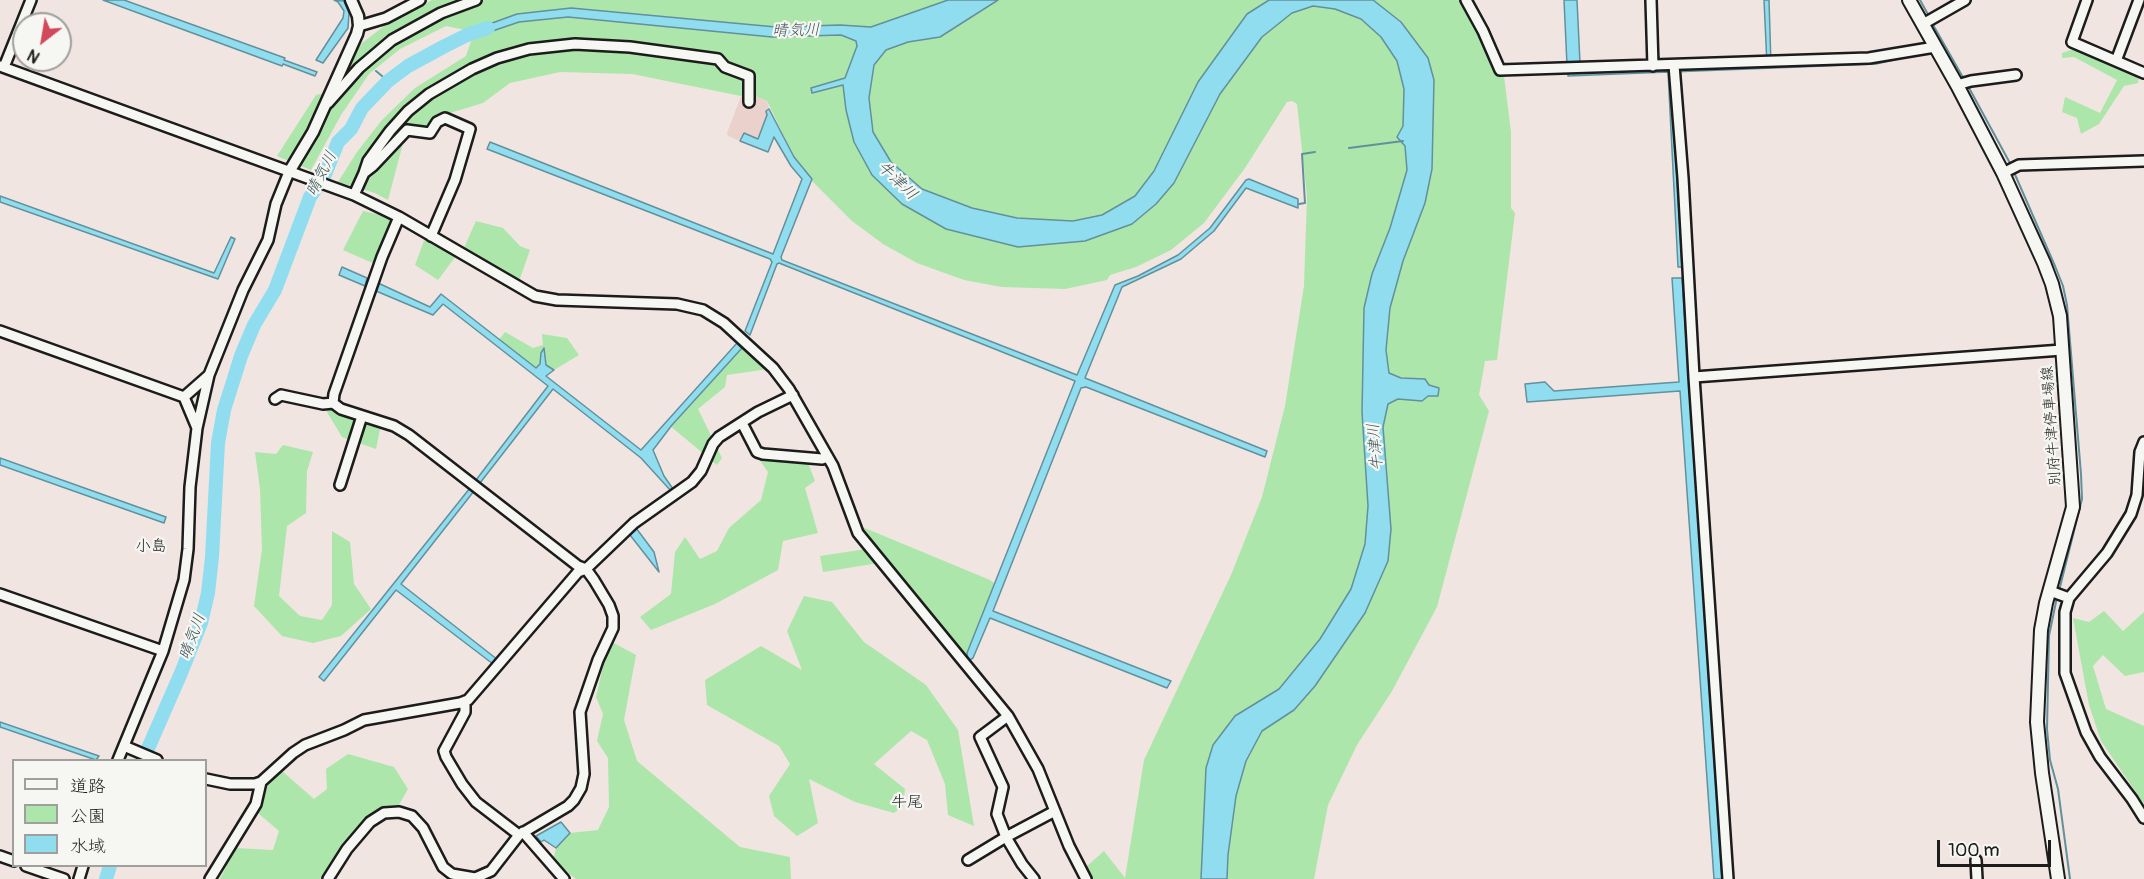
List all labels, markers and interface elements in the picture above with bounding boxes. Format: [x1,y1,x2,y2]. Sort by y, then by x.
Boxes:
north arrow [12,12,72,72]
water label: 晴気川 [772,21,820,41]
text: N [24,44,44,67]
water label: 晴気川 [303,148,341,200]
water label: 牛津川 [873,157,921,205]
street label: 別府牛津停車場線 [2039,366,2065,486]
water label: 牛津川 [1364,422,1388,472]
district label: 小島 [135,537,167,557]
water label: 晴気川 [176,611,210,663]
legend [12,759,207,867]
text: 道路 [70,775,106,798]
district label: 牛尾 [891,793,923,813]
text: 公園 [70,805,106,828]
scale bar [1940,828,2054,866]
text: 水域 [70,835,106,858]
text: 100 m [1948,839,2000,862]

